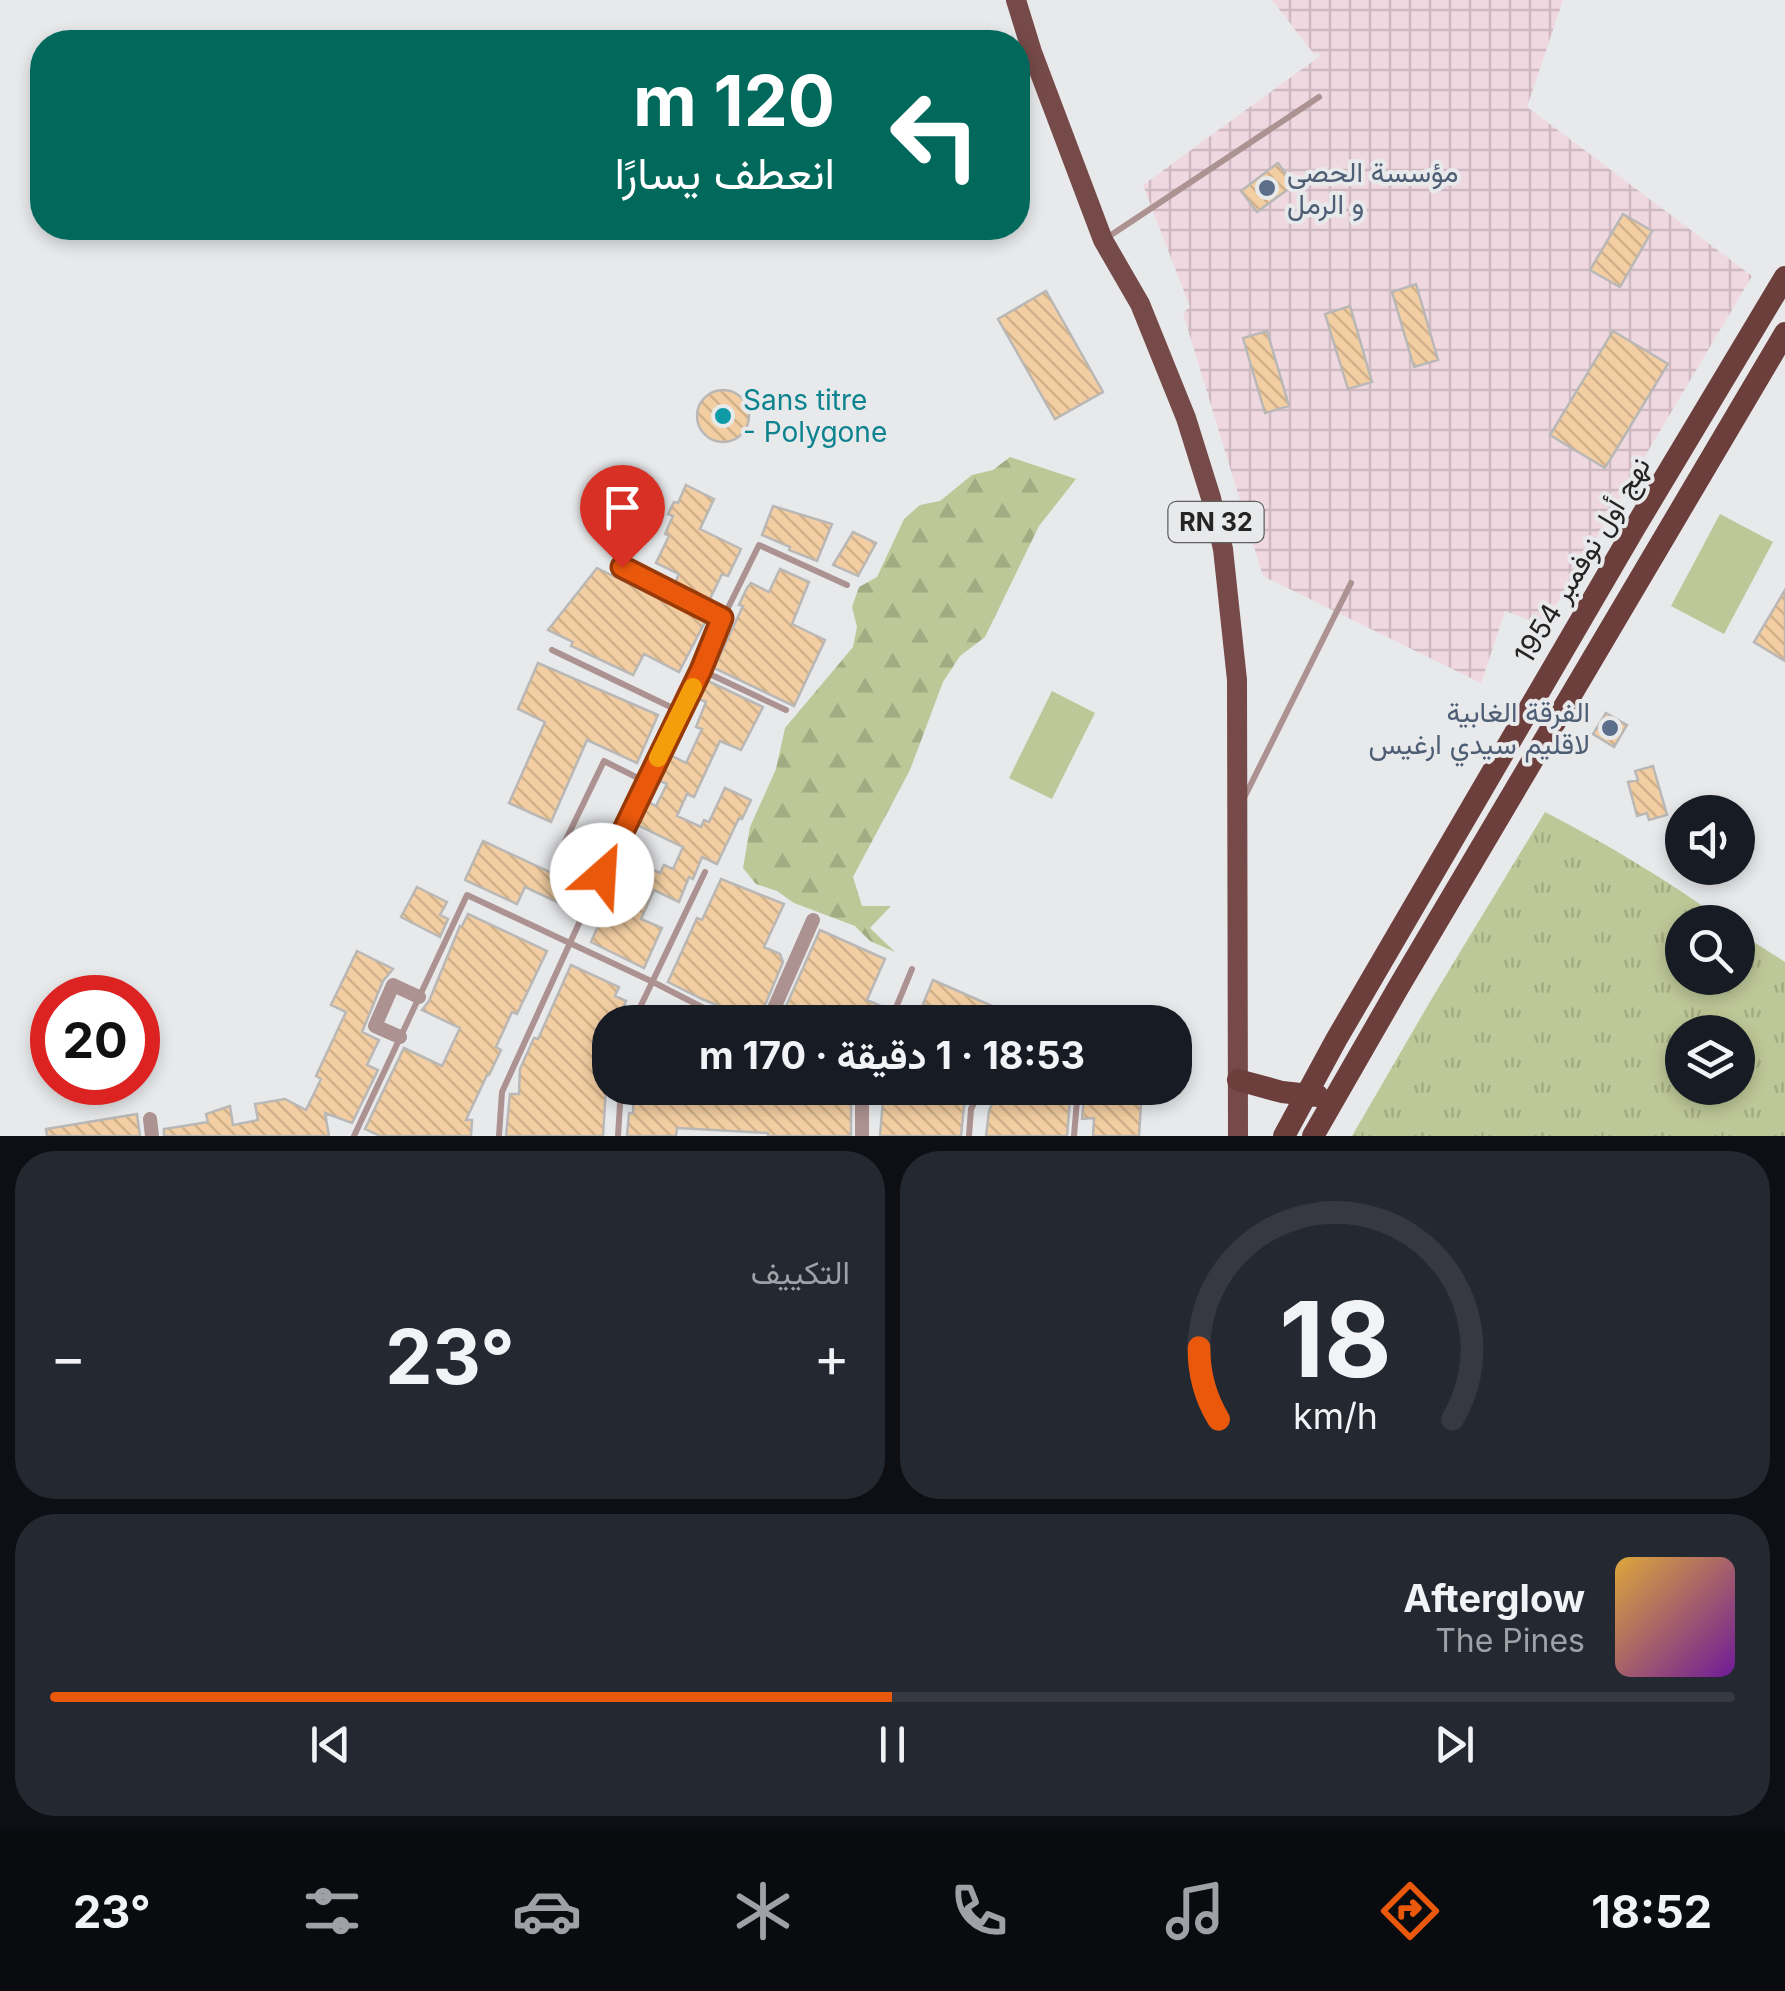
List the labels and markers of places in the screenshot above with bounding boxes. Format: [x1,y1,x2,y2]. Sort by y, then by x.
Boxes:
place label: مؤسسة الحصى و الرمل [1287,155,1458,222]
marker: مؤسسة الحصى و الرمل [1256,177,1278,199]
place label: Sans titre - Polygone [743,383,887,449]
marker: Sans titre - Polygone [712,405,734,427]
pin [580,465,665,568]
place label: الفرقة الغابية لاقليم سيدي ارغيس [1369,695,1590,767]
marker: الفرقة الغابية لاقليم سيدي ارغيس [1599,717,1621,739]

